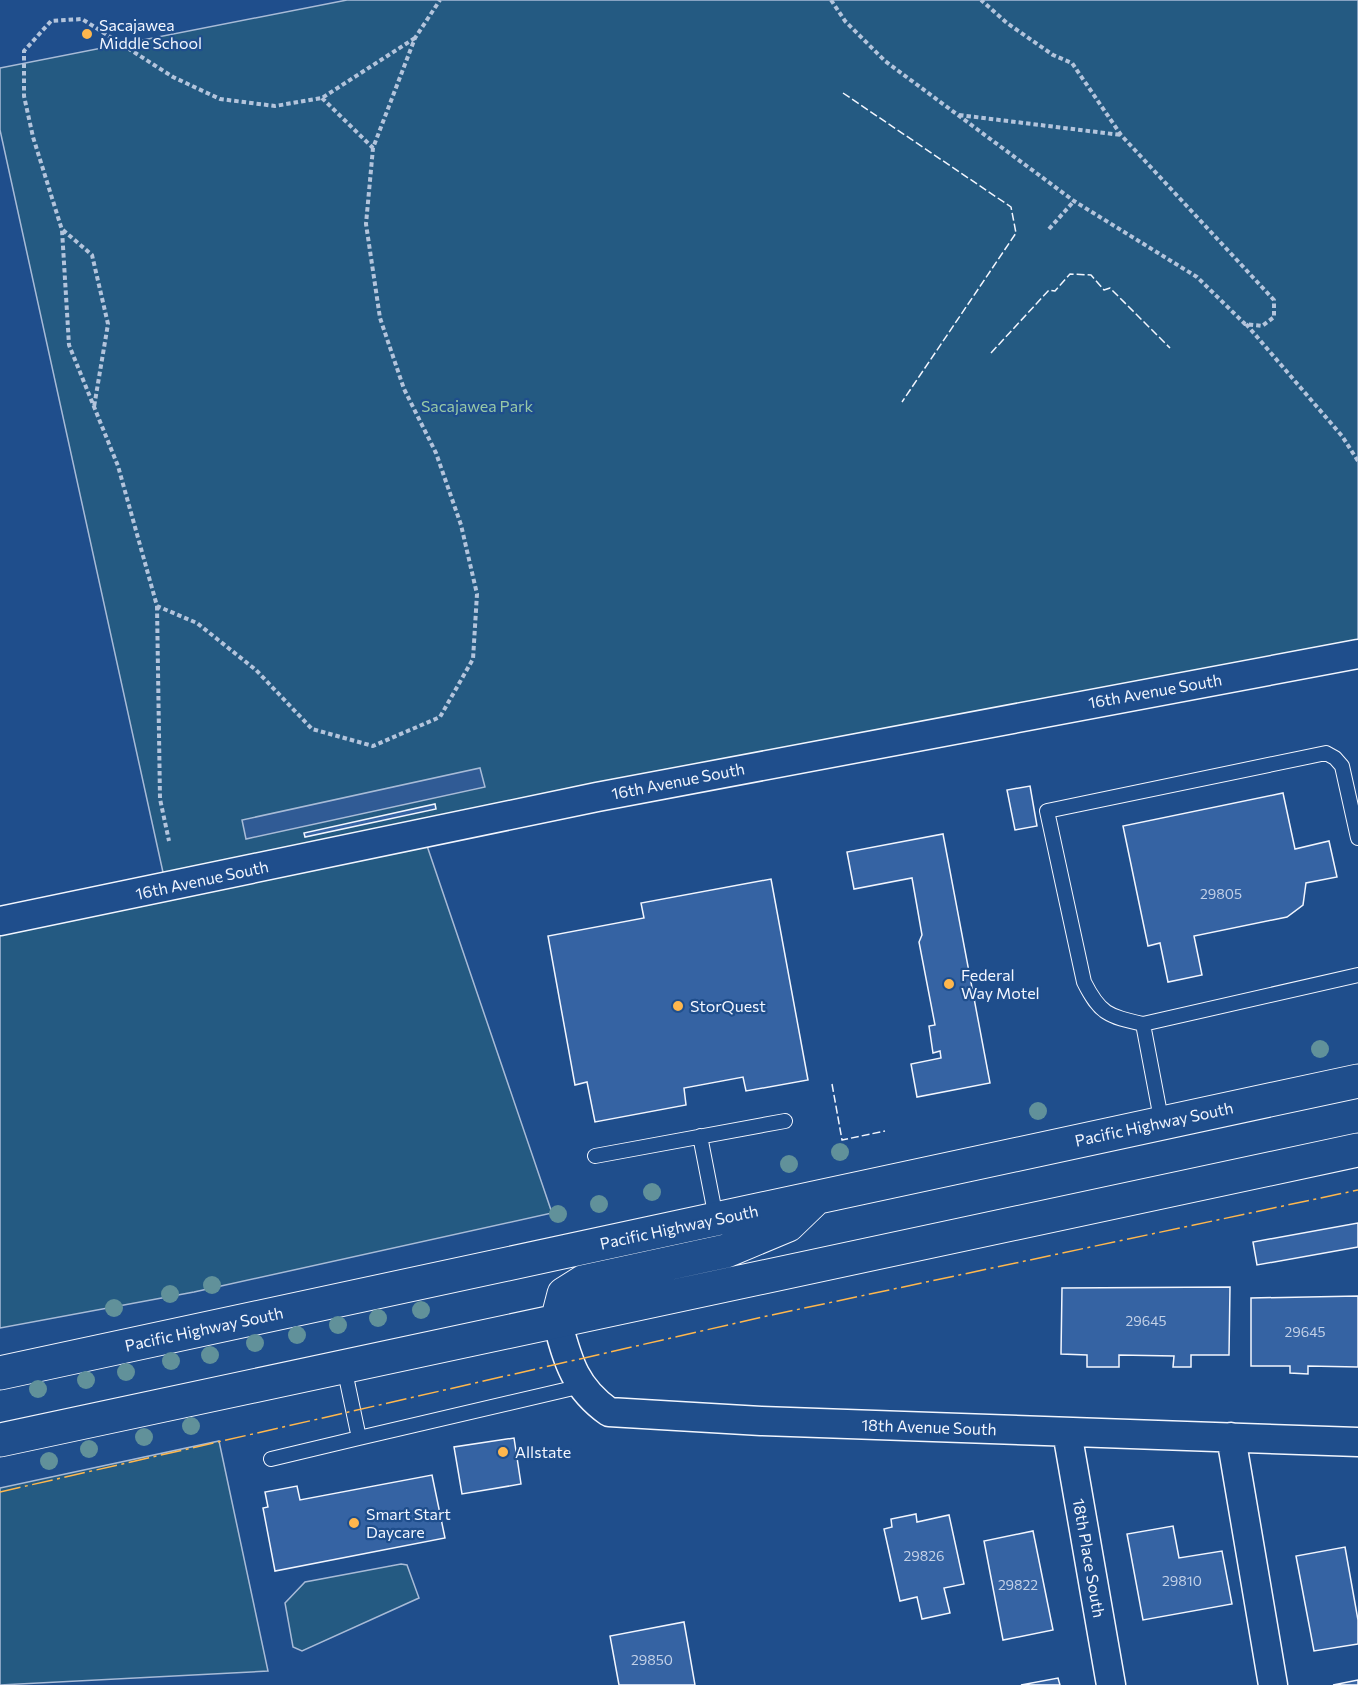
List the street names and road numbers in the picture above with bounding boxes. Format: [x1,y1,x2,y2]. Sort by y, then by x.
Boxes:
street label: 16th Avenue South [1087,669,1223,712]
street label: 16th Avenue South [610,758,746,803]
street label: 16th Avenue South [134,856,270,903]
street label: Pacific Highway South [1073,1097,1235,1150]
street label: Pacific Highway South [598,1200,760,1253]
street label: Pacific Highway South [123,1302,285,1355]
street label: 18th Avenue South [861,1415,997,1438]
street label: 18th Place South [1070,1497,1109,1619]

